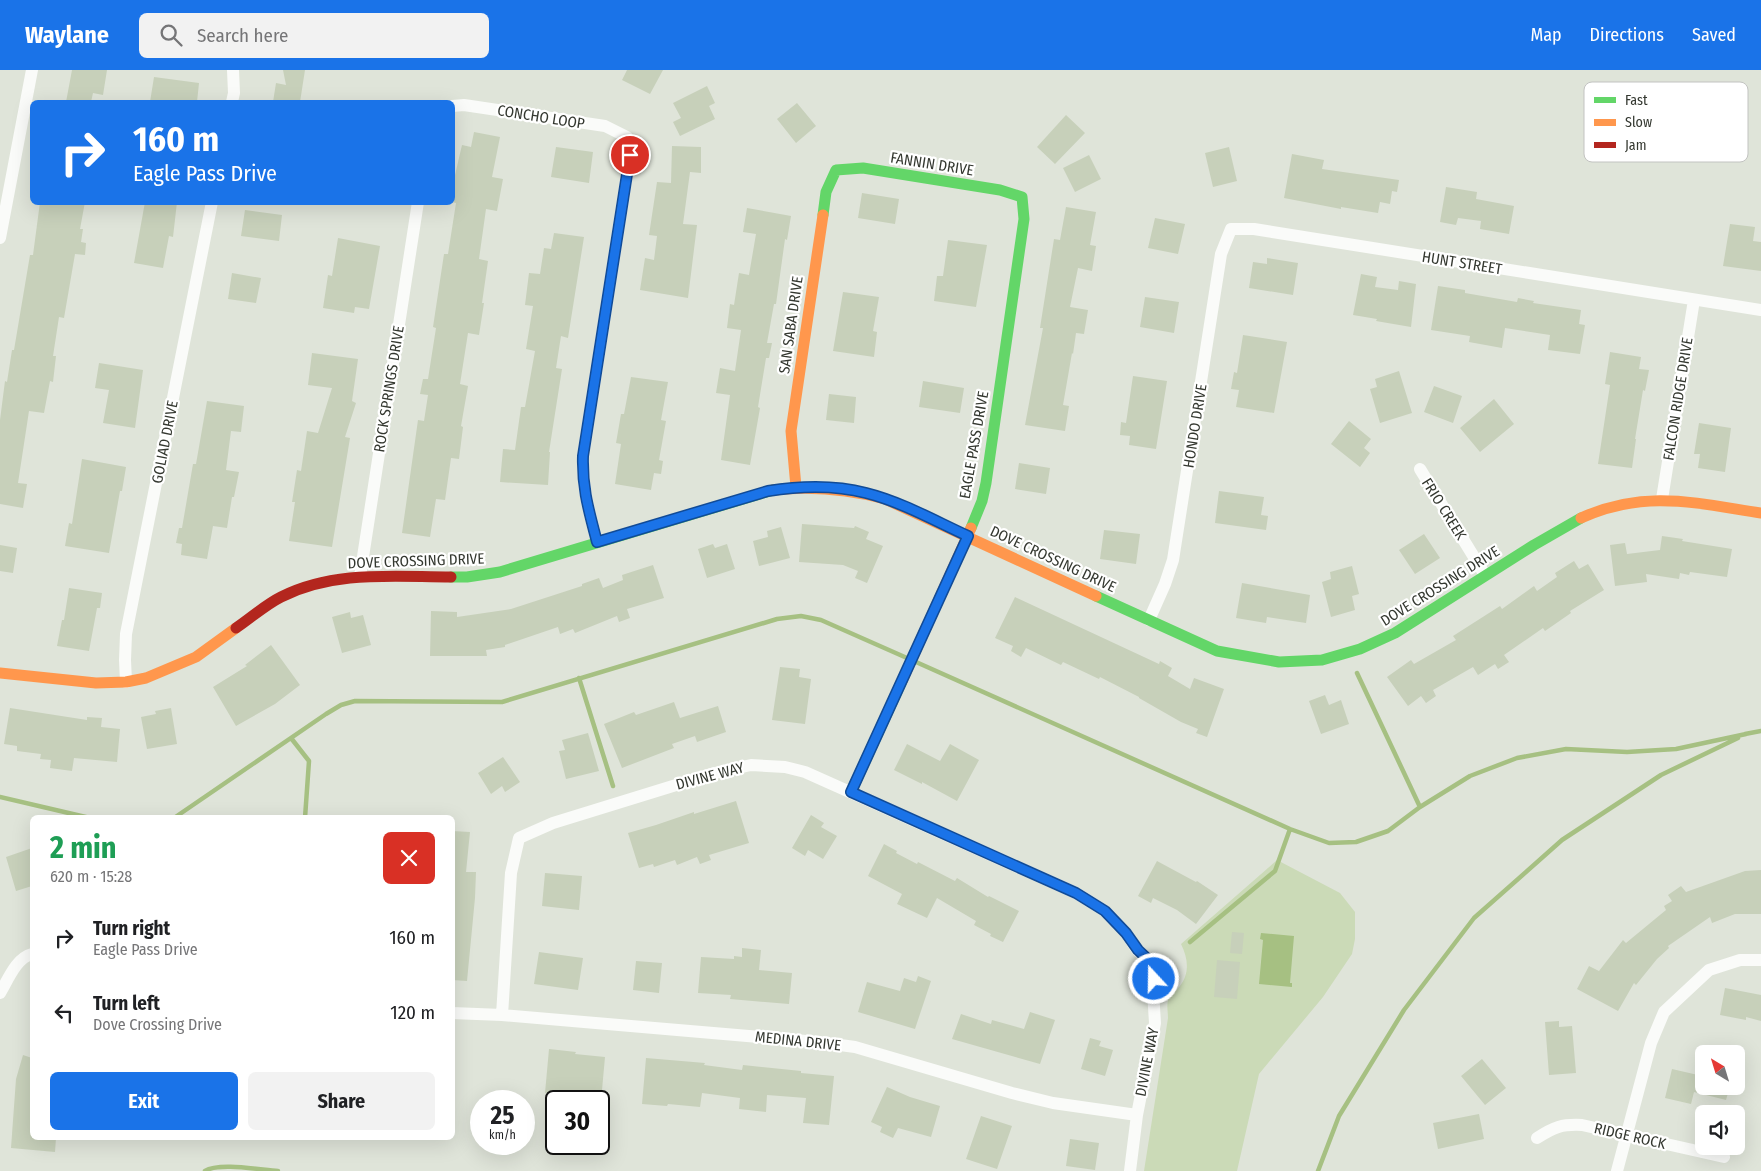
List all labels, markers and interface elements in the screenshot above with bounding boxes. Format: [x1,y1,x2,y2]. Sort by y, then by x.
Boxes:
search box [139,13,489,58]
text: Waylane [25,21,109,49]
icon: search [157,21,185,49]
text: Search here [197,24,288,47]
text: Map [1530,24,1562,46]
text: Directions [1590,24,1664,46]
text: Saved [1692,24,1736,46]
legend [1584,82,1748,162]
text: Fast [1625,92,1648,109]
street label: CONCHO LOOP [496,101,586,133]
text: Slow [1625,114,1652,131]
text: 160 m [133,118,219,160]
icon: right [50,120,115,185]
pin [609,134,651,176]
text: Jam [1625,137,1646,154]
icon: arrive [616,141,644,169]
street label: FANNIN DRIVE [889,149,975,179]
text: Eagle Pass Drive [133,160,277,187]
street label: HUNT STREET [1421,248,1503,278]
street label: SAN SABA DRIVE [775,275,807,375]
street label: ROCK SPRINGS DRIVE [370,324,408,454]
street label: FALCON RIDGE DRIVE [1659,336,1697,462]
street label: HONDO DRIVE [1179,383,1211,469]
street label: EAGLE PASS DRIVE [956,390,992,500]
street label: GOLIAD DRIVE [148,399,182,485]
street label: FRIO CREEK [1418,475,1470,543]
street label: DOVE CROSSING DRIVE [987,522,1119,596]
street label: DOVE CROSSING DRIVE [1377,542,1503,630]
street label: DOVE CROSSING DRIVE [347,550,485,572]
street label: DIVINE WAY [674,758,747,794]
text: 2 min [50,830,117,866]
button: close [383,832,435,884]
text: 620 m · 15:28 [50,867,132,886]
text: Turn right [93,917,170,940]
icon: right [50,924,78,952]
text: 160 m [389,926,435,949]
text: Eagle Pass Drive [93,940,198,959]
position arrow [1127,952,1179,1004]
text: Turn left [93,992,160,1015]
icon: left [50,999,78,1027]
text: 120 m [390,1001,435,1024]
text: Dove Crossing Drive [93,1015,222,1034]
street label: DIVINE WAY [1132,1026,1163,1098]
street label: MEDINA DRIVE [754,1028,842,1054]
north arrow [1695,1045,1745,1095]
map controls [1695,1045,1745,1155]
button: Exit [50,1072,238,1130]
button: Share [248,1072,435,1130]
speed limit sign: 30 [545,1090,610,1155]
text: 25 [491,1101,514,1131]
button: sound [1695,1105,1745,1155]
street label: RIDGE ROCK [1592,1119,1668,1153]
text: km/h [489,1128,516,1142]

